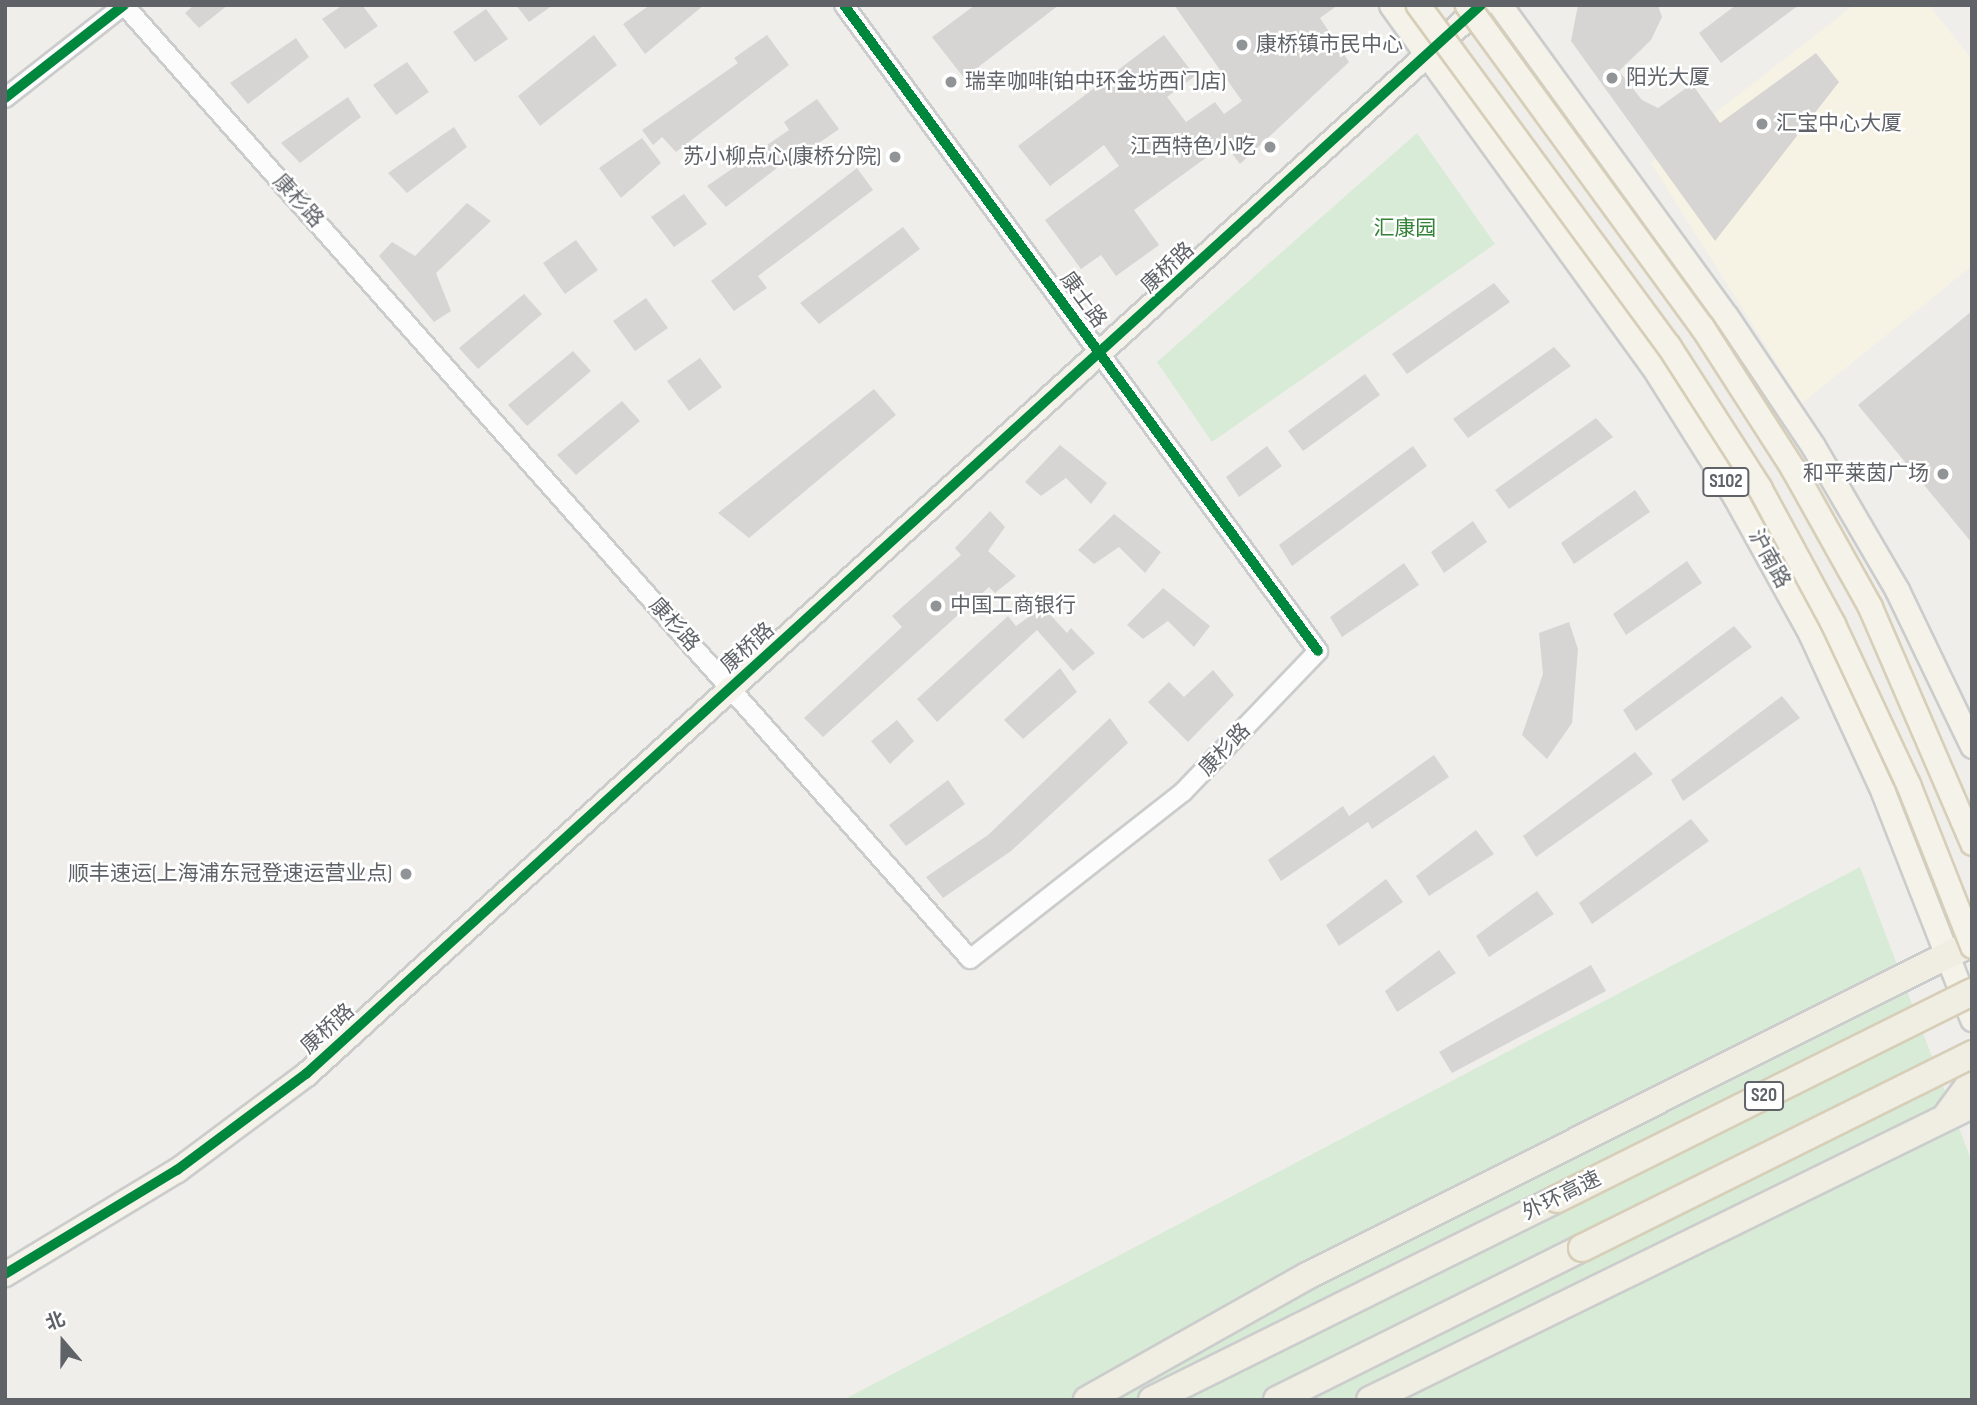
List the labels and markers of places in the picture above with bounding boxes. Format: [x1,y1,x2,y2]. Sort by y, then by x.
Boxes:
place label: 康桥镇市民中心 [1256,32,1403,58]
marker: 康桥镇市民中心 [1234,37,1250,53]
place label: 阳光大厦 [1626,65,1710,91]
place label: 瑞幸咖啡(铂中环金坊西门店) [965,69,1226,95]
marker: 阳光大厦 [1604,70,1620,86]
marker: 瑞幸咖啡(铂中环金坊西门店) [943,74,959,90]
place label: 汇宝中心大厦 [1776,111,1902,137]
marker: 汇宝中心大厦 [1754,116,1770,132]
place label: 江西特色小吃 [1130,134,1256,160]
marker: 江西特色小吃 [1262,139,1278,155]
place label: 苏小柳点心(康桥分院) [683,144,881,170]
marker: 苏小柳点心(康桥分院) [887,149,903,165]
place label: 和平莱茵广场 [1803,461,1929,487]
marker: 和平莱茵广场 [1935,466,1951,482]
place label: 中国工商银行 [950,593,1076,619]
marker: 中国工商银行 [928,598,944,614]
place label: 顺丰速运(上海浦东冠登速运营业点) [68,861,392,887]
marker: 顺丰速运(上海浦东冠登速运营业点) [398,866,414,882]

